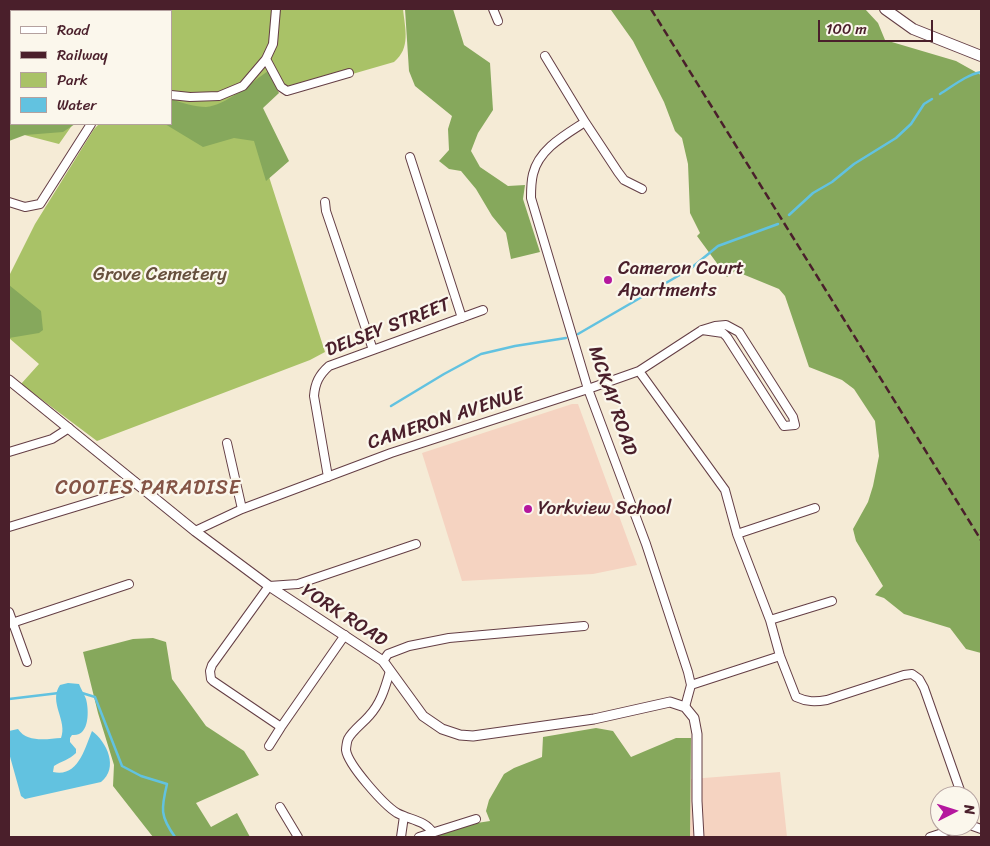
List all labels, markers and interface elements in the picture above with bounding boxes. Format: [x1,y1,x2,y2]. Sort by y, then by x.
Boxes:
legend [10,10,172,125]
scale bar [820,10,935,42]
text: 100 m [826,16,867,42]
text: Road [57,17,89,43]
text: Railway [57,42,108,68]
text: Park [57,67,88,93]
text: Water [57,92,97,118]
place label: Cameron Court Apartments [618,258,744,302]
park label: Grove Cemetery [93,264,227,286]
marker: Cameron Court Apartments [602,274,614,286]
street label: DELSEY STREET [322,294,454,362]
street label: MCKAY ROAD [583,343,641,459]
street label: CAMERON AVENUE [365,383,527,455]
district label: COOTES PARADISE [55,477,241,501]
place label: Yorkview School [538,498,671,520]
marker: Yorkview School [522,503,534,515]
street label: YORK ROAD [297,580,391,652]
north arrow [930,786,980,836]
text: N [957,804,982,816]

